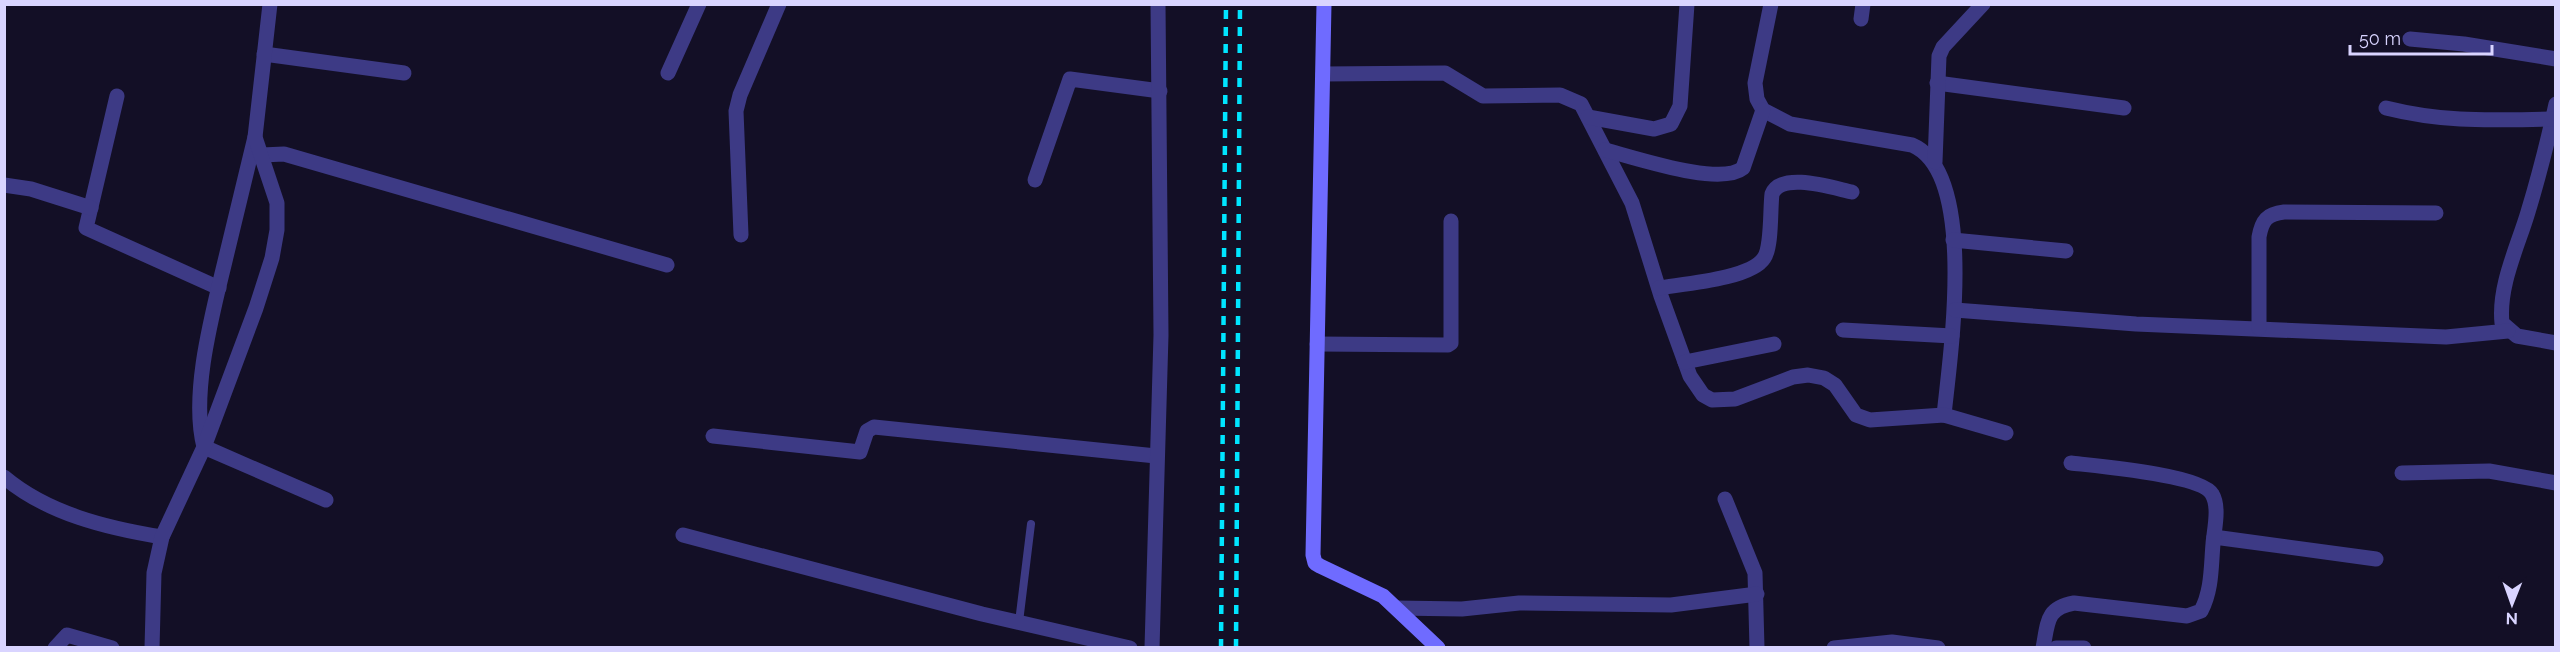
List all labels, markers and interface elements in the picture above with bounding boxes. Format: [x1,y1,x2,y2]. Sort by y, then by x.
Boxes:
scale bar [2350,18,2492,56]
text: 50 m [2359,28,2401,49]
north arrow [2482,574,2542,634]
text: N [2505,609,2518,628]

